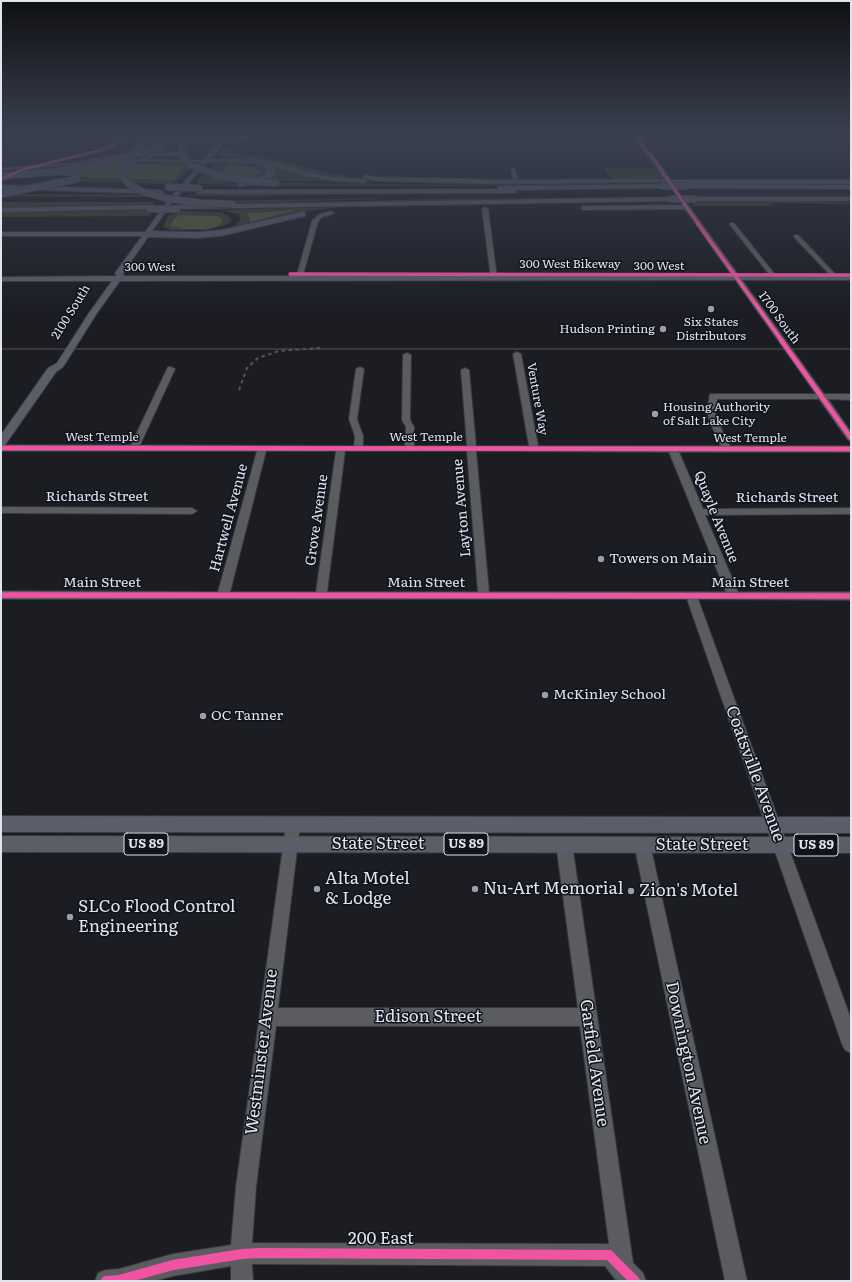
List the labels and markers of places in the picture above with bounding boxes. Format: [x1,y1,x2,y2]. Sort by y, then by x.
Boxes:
marker: Six States Distributors [706,304,716,314]
place label: Six States Distributors [676,315,746,343]
place label: Hudson Printing [560,322,655,336]
marker: Hudson Printing [658,324,668,334]
place label: Housing Authority of Salt Lake City [663,400,770,428]
marker: Housing Authority of Salt Lake City [650,409,660,419]
place label: Towers on Main [609,551,716,567]
marker: Towers on Main [596,554,606,564]
place label: McKinley School [553,687,666,703]
marker: McKinley School [540,690,550,700]
place label: OC Tanner [211,708,283,724]
marker: OC Tanner [198,711,208,721]
place label: Alta Motel & Lodge [325,869,410,909]
place label: Nu-Art Memorial [483,879,623,899]
place label: Zion's Motel [639,881,738,901]
marker: Alta Motel & Lodge [312,884,322,894]
marker: Nu-Art Memorial [470,884,480,894]
marker: Zion's Motel [626,886,636,896]
place label: SLCo Flood Control Engineering [78,897,236,937]
marker: SLCo Flood Control Engineering [65,912,75,922]

